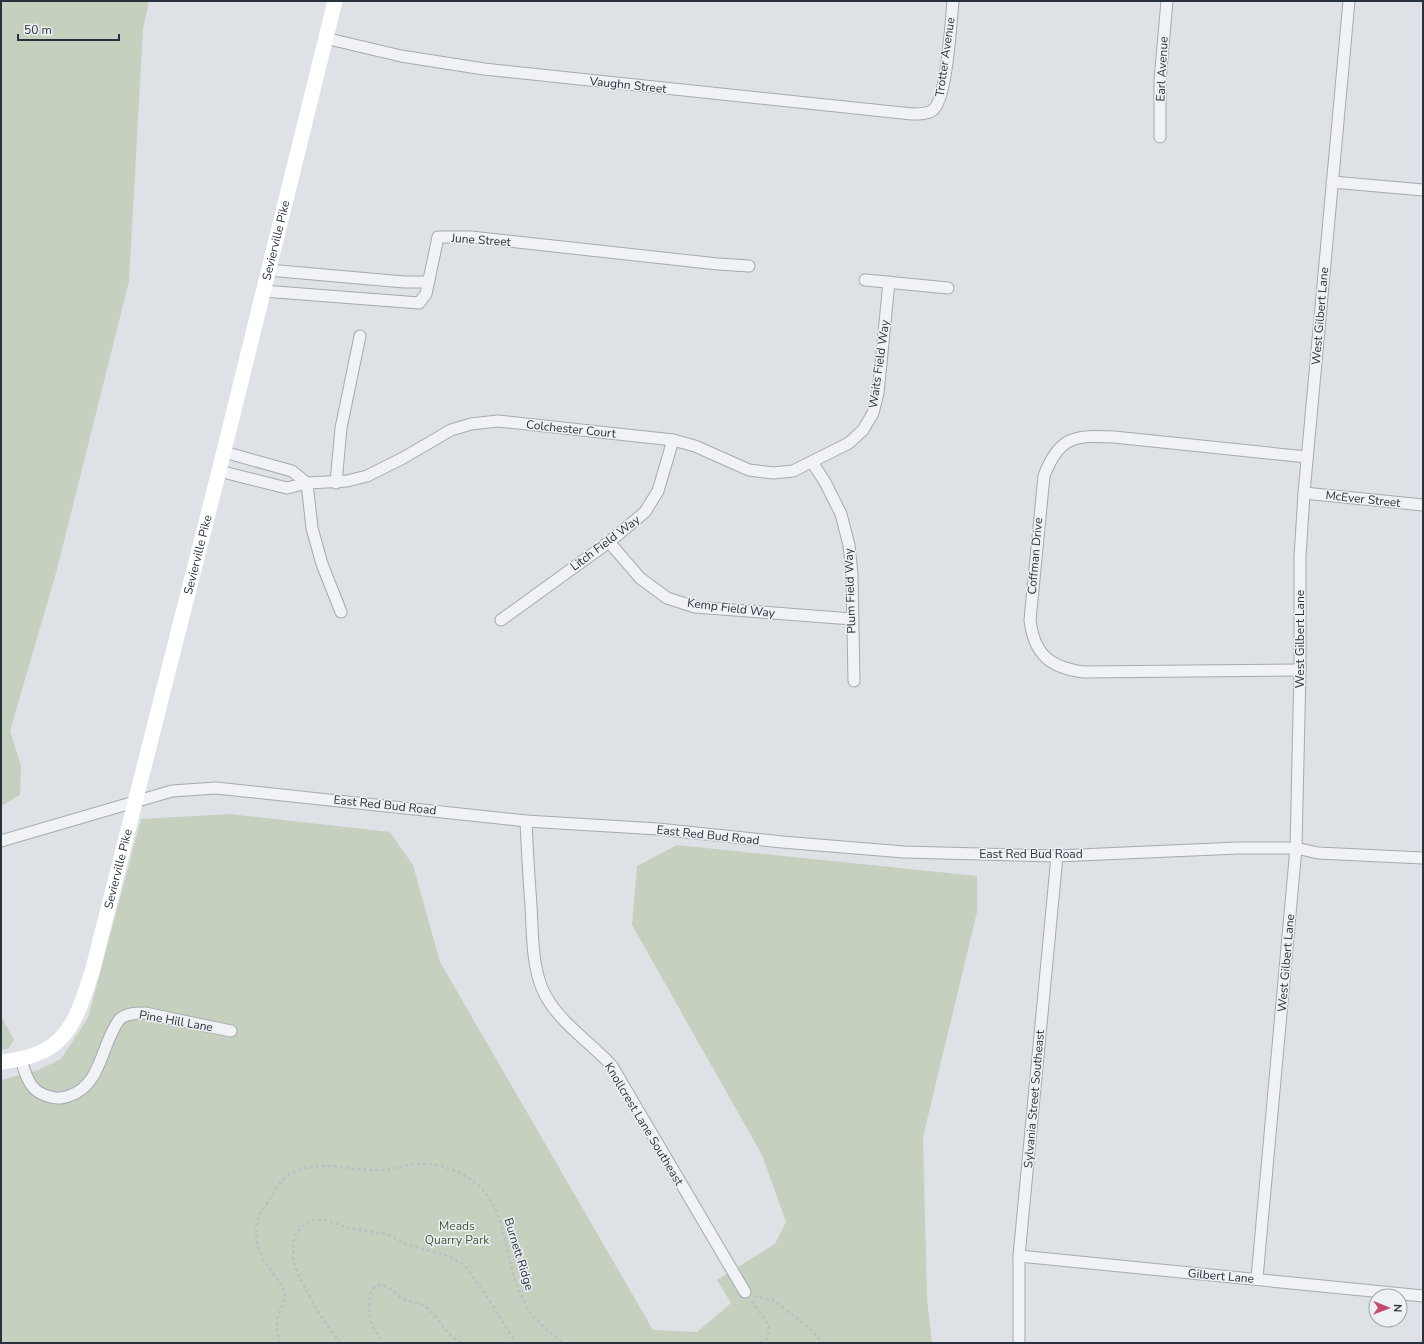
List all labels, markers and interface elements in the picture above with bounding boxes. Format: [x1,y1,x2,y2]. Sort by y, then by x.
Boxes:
scale bar [18,16,119,42]
street label: Trotter Avenue [932,16,958,98]
text: 50 m [24,22,52,38]
street label: Earl Avenue [1152,36,1172,102]
street label: Vaughn Street [588,73,668,97]
street label: Sevierville Pike [258,199,294,282]
street label: June Street [450,230,512,250]
street label: West Gilbert Lane [1308,266,1332,366]
street label: Waits Field Way [865,318,893,409]
street label: Colchester Court [525,416,617,442]
street label: McEver Street [1325,487,1402,511]
street label: Litch Field Way [567,511,644,574]
street label: Sevierville Pike [180,513,216,596]
street label: Coffman Drive [1024,517,1046,595]
street label: Plum Field Way [840,547,859,634]
street label: West Gilbert Lane [1292,590,1308,688]
street label: Kemp Field Way [686,595,777,621]
street label: East Red Bud Road [333,792,437,818]
street label: East Red Bud Road [656,822,760,848]
street label: Sevierville Pike [100,827,136,910]
street label: East Red Bud Road [979,846,1083,862]
street label: West Gilbert Lane [1274,913,1298,1013]
street label: Pine Hill Lane [138,1007,214,1035]
street label: Sylvania Street Southeast [1020,1028,1048,1169]
street label: Knollcrest Lane Southeast [601,1060,688,1189]
street label: Burnett Ridge [500,1216,538,1292]
park label: Meads Quarry Park [425,1218,490,1248]
street label: Gilbert Lane [1187,1265,1255,1287]
north arrow [1368,1288,1408,1328]
text: N [1390,1304,1405,1312]

